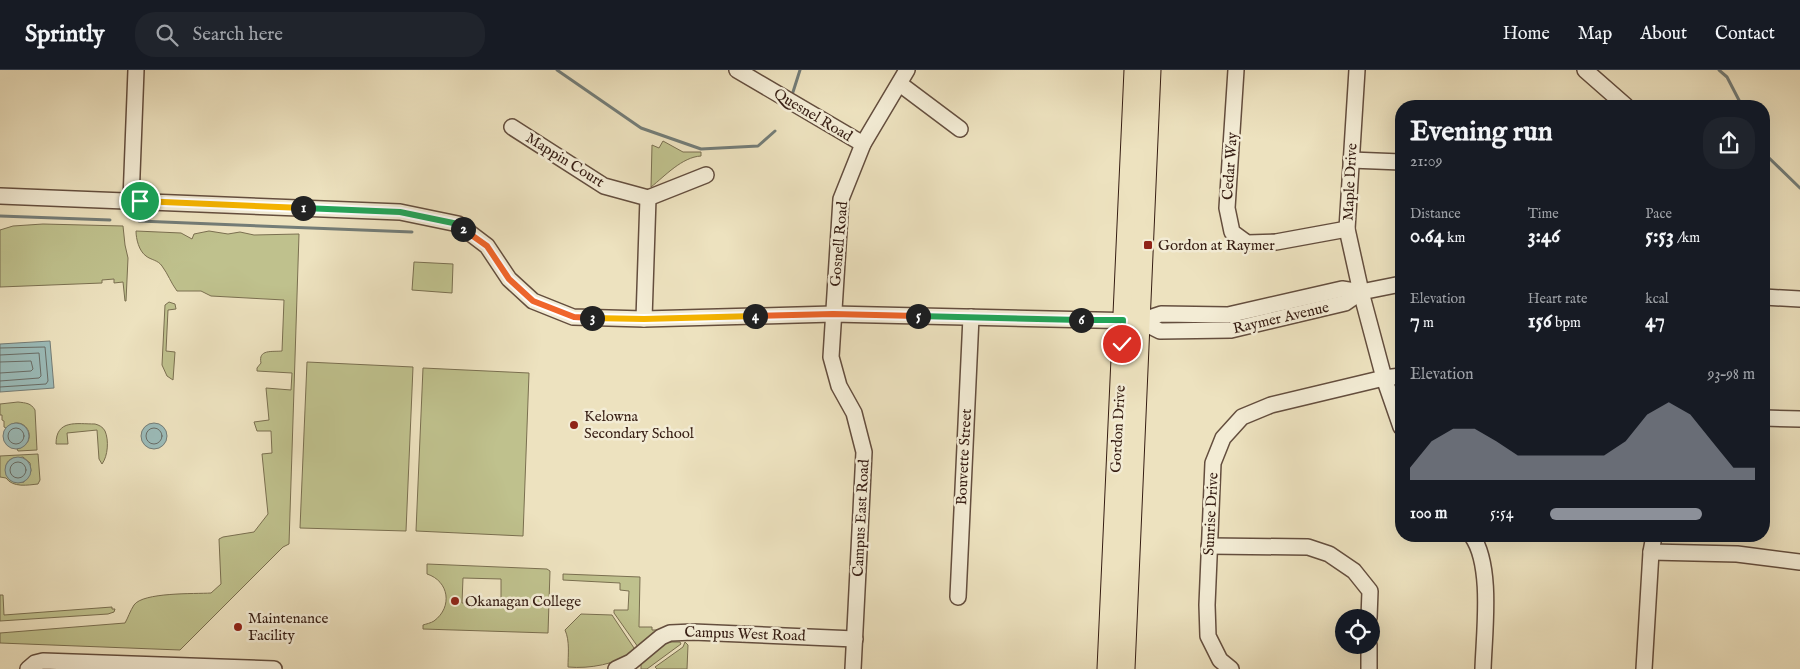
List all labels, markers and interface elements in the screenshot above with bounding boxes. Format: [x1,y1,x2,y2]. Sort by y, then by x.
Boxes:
search box [135,12,485,57]
text: Sprintly [25,19,105,50]
icon: search [153,21,181,49]
text: Search here [193,23,283,47]
text: Home [1503,23,1550,46]
text: Map [1578,23,1612,46]
text: About [1640,23,1687,46]
text: Contact [1715,23,1775,46]
street label: Quesnel Road [770,84,857,146]
text: Evening run [1410,115,1553,150]
button: share [1703,117,1755,169]
street label: Mappin Court [522,128,608,192]
street label: Cedar Way [1218,131,1242,201]
street label: Maple Drive [1338,143,1362,221]
text: 21:09 [1410,152,1443,172]
pin [119,180,161,222]
icon: arrive [126,187,154,215]
pin: 1 [290,196,316,220]
text: 1 [301,199,306,217]
street label: Gosnell Road [826,200,852,287]
text: Distance [1410,205,1461,223]
text: Time [1528,205,1559,223]
text: Pace [1645,205,1672,223]
pin: 2 [450,216,476,242]
text: 2 [460,220,467,238]
text: 0.64 [1410,223,1444,250]
text: 3:46 [1528,223,1560,250]
text: 5:53 [1645,223,1674,250]
text: km [1444,229,1465,247]
text: /km [1674,229,1700,247]
place label: Gordon at Raymer [1158,236,1275,255]
marker: Gordon at Raymer [1142,239,1154,251]
text: Elevation [1410,290,1466,308]
text: Heart rate [1528,290,1587,308]
text: kcal [1645,290,1669,308]
street label: Raymer Avenue [1231,298,1331,338]
pin: 4 [742,304,768,328]
pin: 5 [906,304,930,328]
pin: 3 [580,306,604,330]
text: 4 [752,307,759,325]
text: 5 [916,307,921,325]
pin: 6 [1068,308,1094,332]
text: 7 [1410,308,1420,335]
text: 156 [1528,308,1552,335]
text: 47 [1645,308,1665,335]
text: 3 [590,309,595,327]
text: 6 [1079,311,1084,329]
text: m [1420,314,1434,332]
text: bpm [1552,314,1581,332]
pin [1101,323,1143,365]
icon: check [1108,330,1136,358]
text: Elevation [1410,365,1473,385]
text: 93–98 m [1708,365,1755,385]
street label: Gordon Drive [1106,385,1130,473]
place label: Kelowna Secondary School [584,407,695,443]
street label: Bouvette Street [952,408,976,506]
marker: Kelowna Secondary School [568,419,580,431]
street label: Campus East Road [848,458,874,577]
street label: Sunrise Drive [1199,472,1223,556]
text: 100 m [1410,504,1447,524]
text: 5:54 [1490,504,1514,524]
place label: Okanagan College [465,592,581,611]
marker: Okanagan College [449,595,461,607]
place label: Maintenance Facility [248,609,328,645]
map controls [1335,609,1380,654]
button: locate [1335,609,1380,654]
marker: Maintenance Facility [232,621,244,633]
street label: Campus West Road [684,622,807,646]

